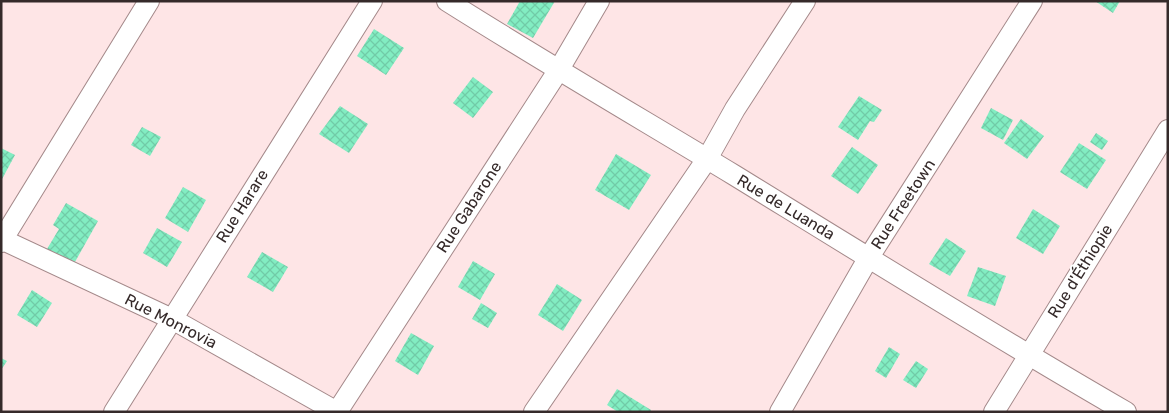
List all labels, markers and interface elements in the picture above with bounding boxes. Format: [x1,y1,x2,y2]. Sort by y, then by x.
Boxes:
street label: Rue Freetown [867,155,939,253]
street label: Rue Gabarone [432,158,506,256]
street label: Rue Harare [212,166,272,246]
street label: Rue de Luanda [734,170,838,244]
street label: Rue d'Éthiopie [1044,221,1116,321]
street label: Rue Monrovia [122,290,220,352]

